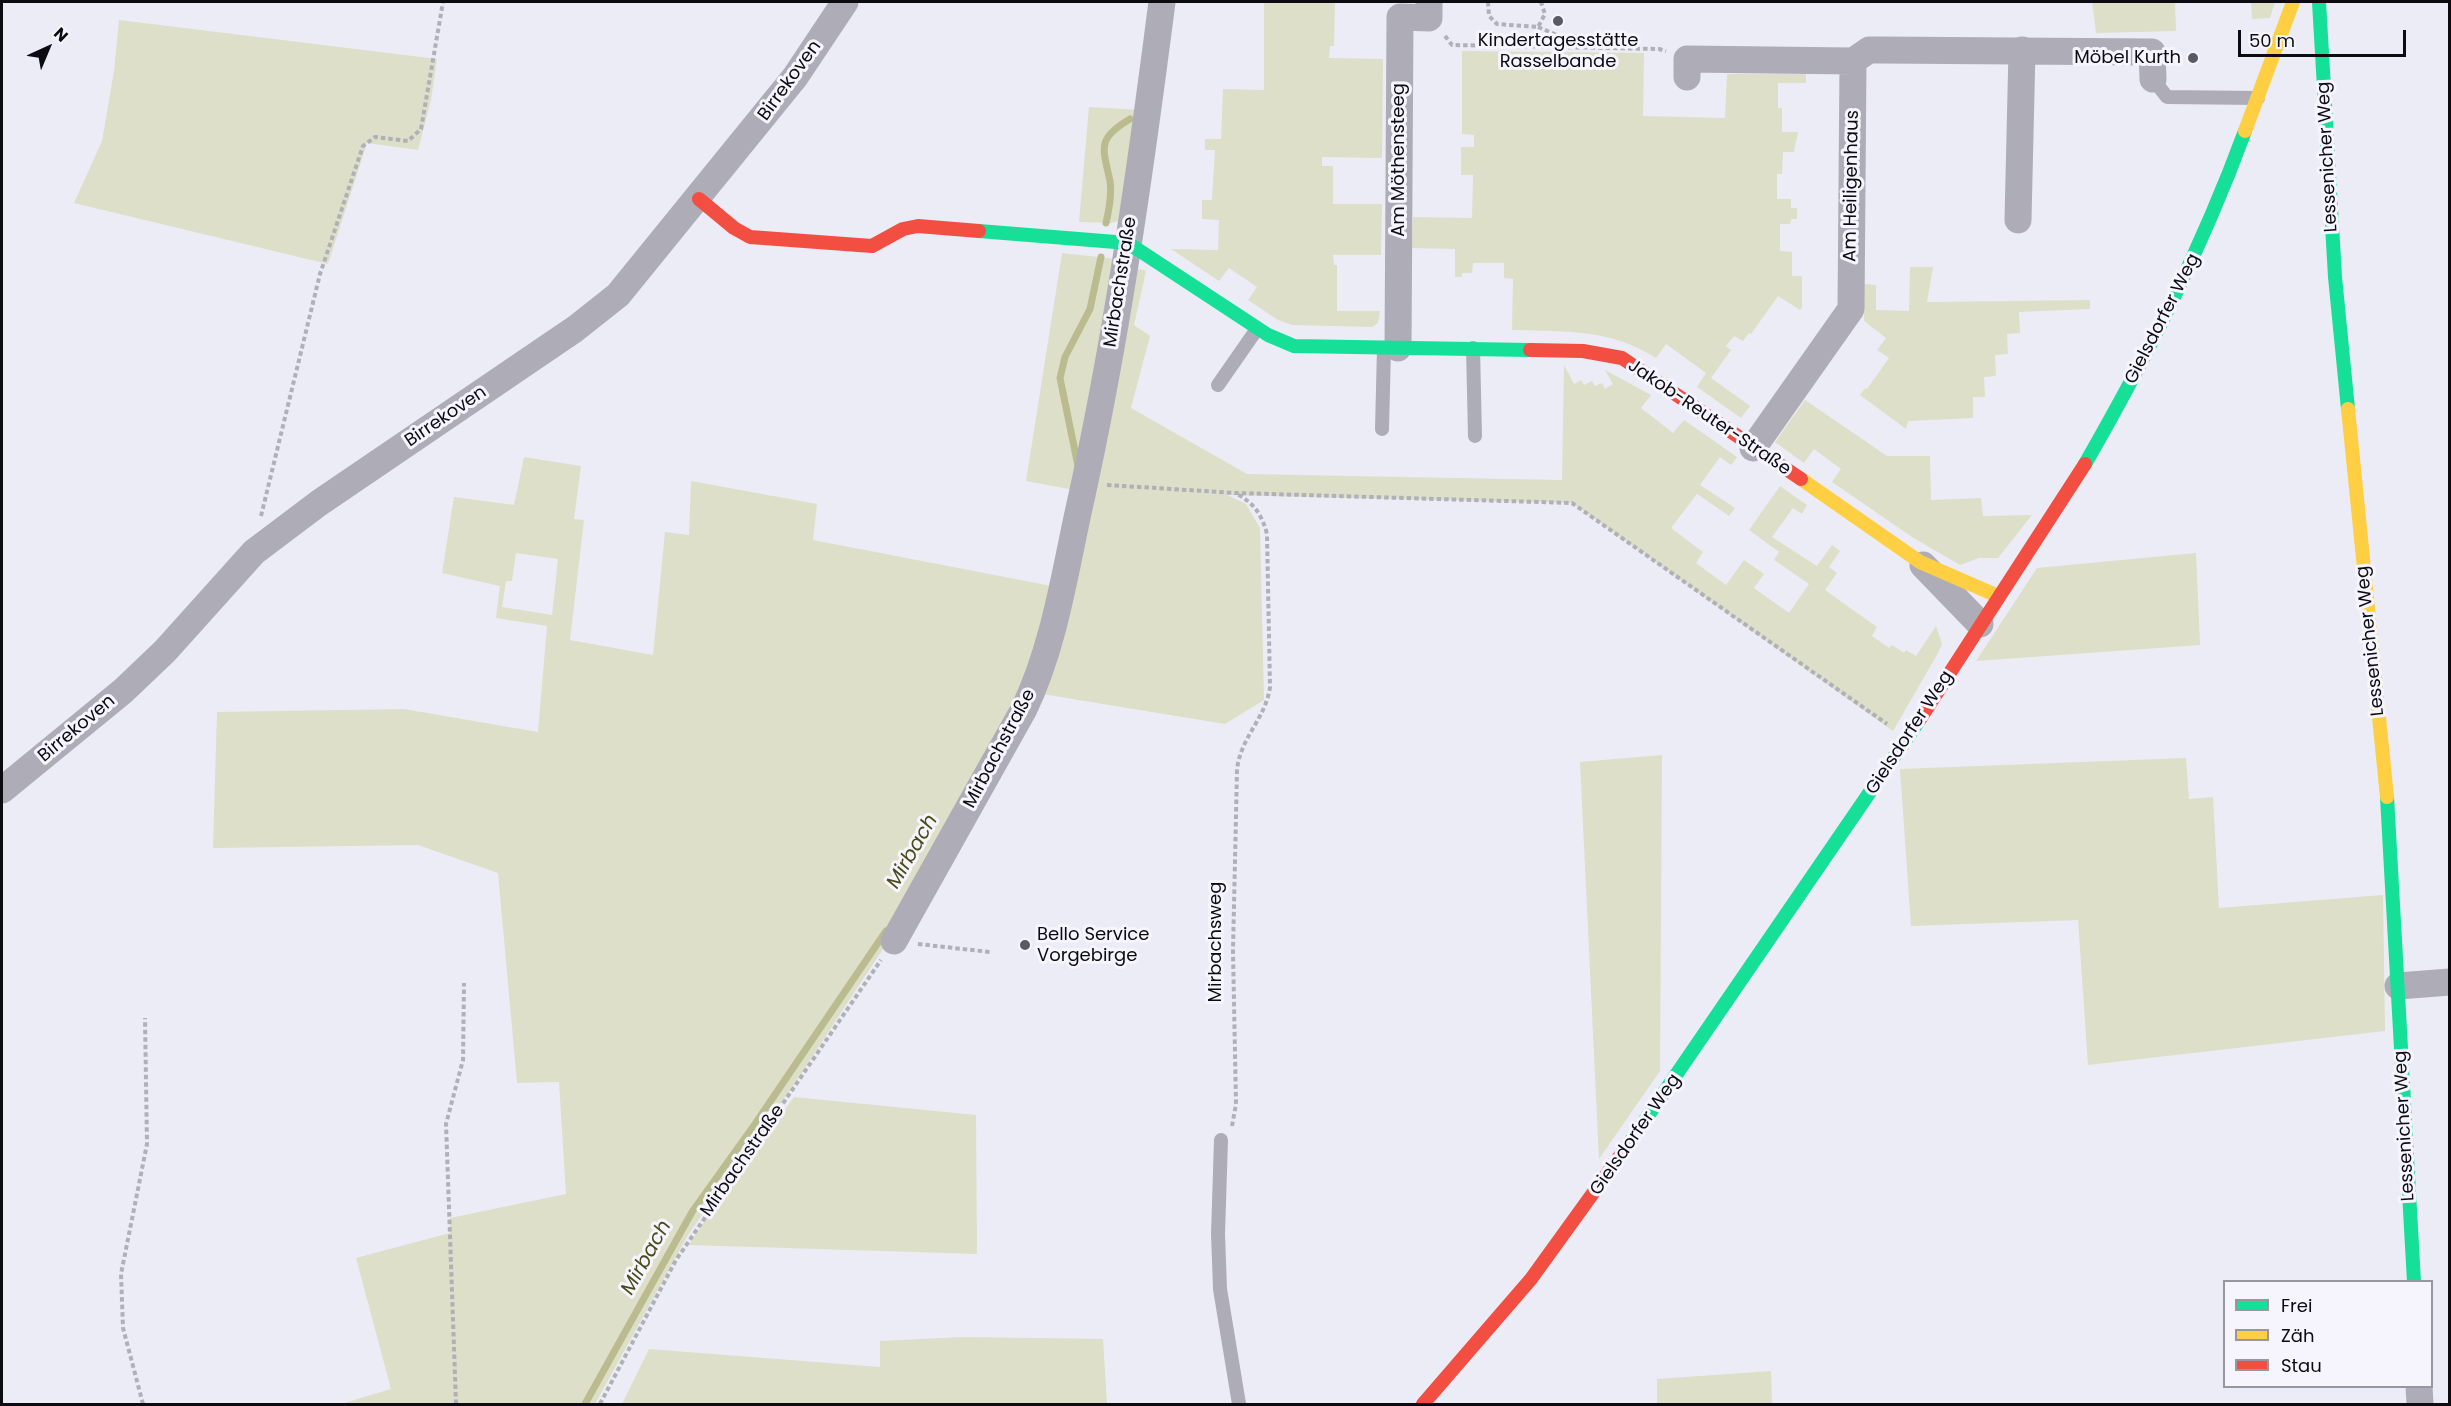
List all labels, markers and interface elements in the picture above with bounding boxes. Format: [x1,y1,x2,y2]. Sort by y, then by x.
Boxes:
marker: Kindertagesstätte Rasselbande [1551,14,1565,28]
north arrow [18,18,78,78]
scale bar [2241,18,2409,56]
text: N [49,22,73,47]
text: 50 m [2249,28,2295,53]
place label: Kindertagesstätte Rasselbande [1478,30,1638,72]
street label: Birrekoven [754,37,826,125]
place label: Möbel Kurth [2074,47,2181,69]
marker: Möbel Kurth [2186,51,2200,65]
street label: Lessenicher Weg [2313,81,2343,233]
street label: Am Möthensteeg [1388,83,1410,237]
street label: Am Heiligenhaus [1840,110,1864,262]
street label: Mirbachstraße [1100,215,1142,349]
street label: Gielsdorfer Weg [2121,250,2205,388]
street label: Jakob-Reuter-Straße [1623,355,1795,481]
street label: Birrekoven [401,382,491,452]
street label: Lessenicher Weg [2352,565,2390,717]
street label: Gielsdorfer Weg [1862,667,1958,799]
street label: Mirbachstraße [960,686,1040,812]
street label: Birrekoven [34,691,120,767]
water label: Mirbach [882,811,944,893]
street label: Mirbachsweg [1205,882,1227,1002]
place label: Bello Service Vorgebirge [1037,924,1149,966]
marker: Bello Service Vorgebirge [1018,938,1032,952]
street label: Lessenicher Weg [2390,1050,2420,1202]
street label: Gielsdorfer Weg [1586,1070,1686,1200]
street label: Mirbachstraße [696,1101,790,1221]
water label: Mirbach [617,1217,677,1299]
legend [2223,1280,2433,1388]
text: Frei [2281,1293,2312,1318]
text: Zäh [2281,1323,2314,1348]
text: Stau [2281,1353,2322,1378]

